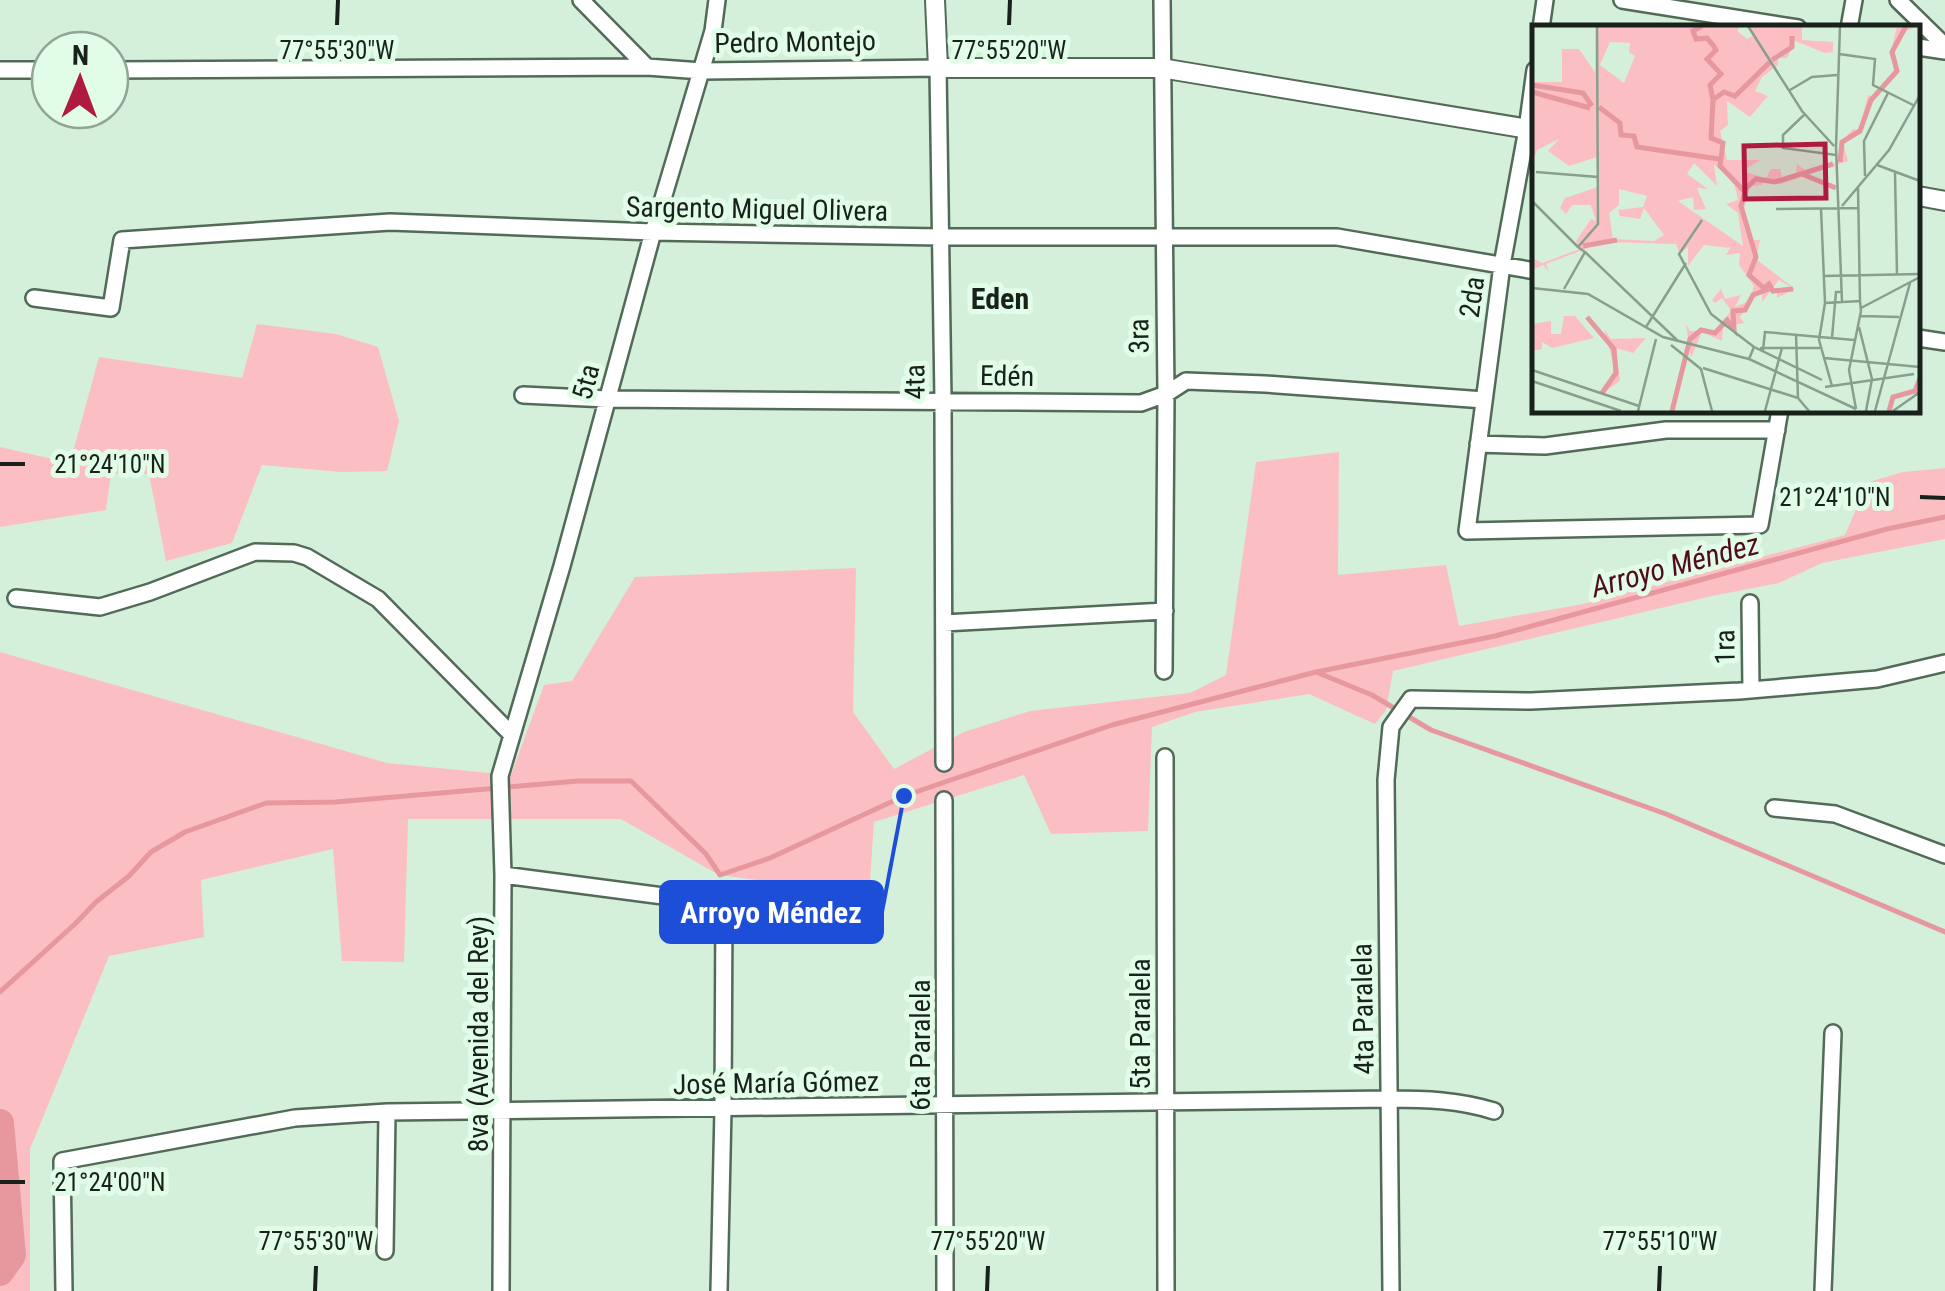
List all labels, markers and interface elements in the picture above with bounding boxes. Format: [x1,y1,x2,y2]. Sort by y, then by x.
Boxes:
street label: Pedro Montejo [714,24,876,60]
inset map [1532,25,1920,412]
north arrow [30,30,130,130]
text: 77°55'30"W [280,36,394,65]
text: 77°55'20"W [952,36,1066,65]
text: N [72,39,89,72]
street label: Sargento Miguel Olivera [626,190,888,228]
street label: 2da [1453,274,1491,320]
district label: Eden [971,281,1029,316]
street label: 3ra [1122,318,1156,354]
street label: Edén [980,359,1034,393]
street label: 5ta [565,361,607,403]
street label: 4ta [898,364,932,400]
text: 21°24'10"N [54,450,166,479]
text: 21°24'10"N [1779,483,1891,512]
water label: Arroyo Méndez [1586,526,1763,604]
street label: 1ra [1708,629,1742,665]
callout: Arroyo Méndez [661,882,882,942]
text: Arroyo Méndez [680,895,862,930]
street label: 8va (Avenida del Rey) [462,916,495,1152]
street label: 4ta Paralela [1345,943,1381,1075]
street label: 5ta Paralela [1124,958,1157,1090]
street label: 6ta Paralela [904,979,937,1111]
street label: José María Gómez [672,1065,880,1101]
text: 21°24'00"N [54,1168,166,1197]
text: 77°55'30"W [259,1227,373,1256]
text: 77°55'20"W [931,1227,1045,1256]
text: 77°55'10"W [1603,1227,1717,1256]

